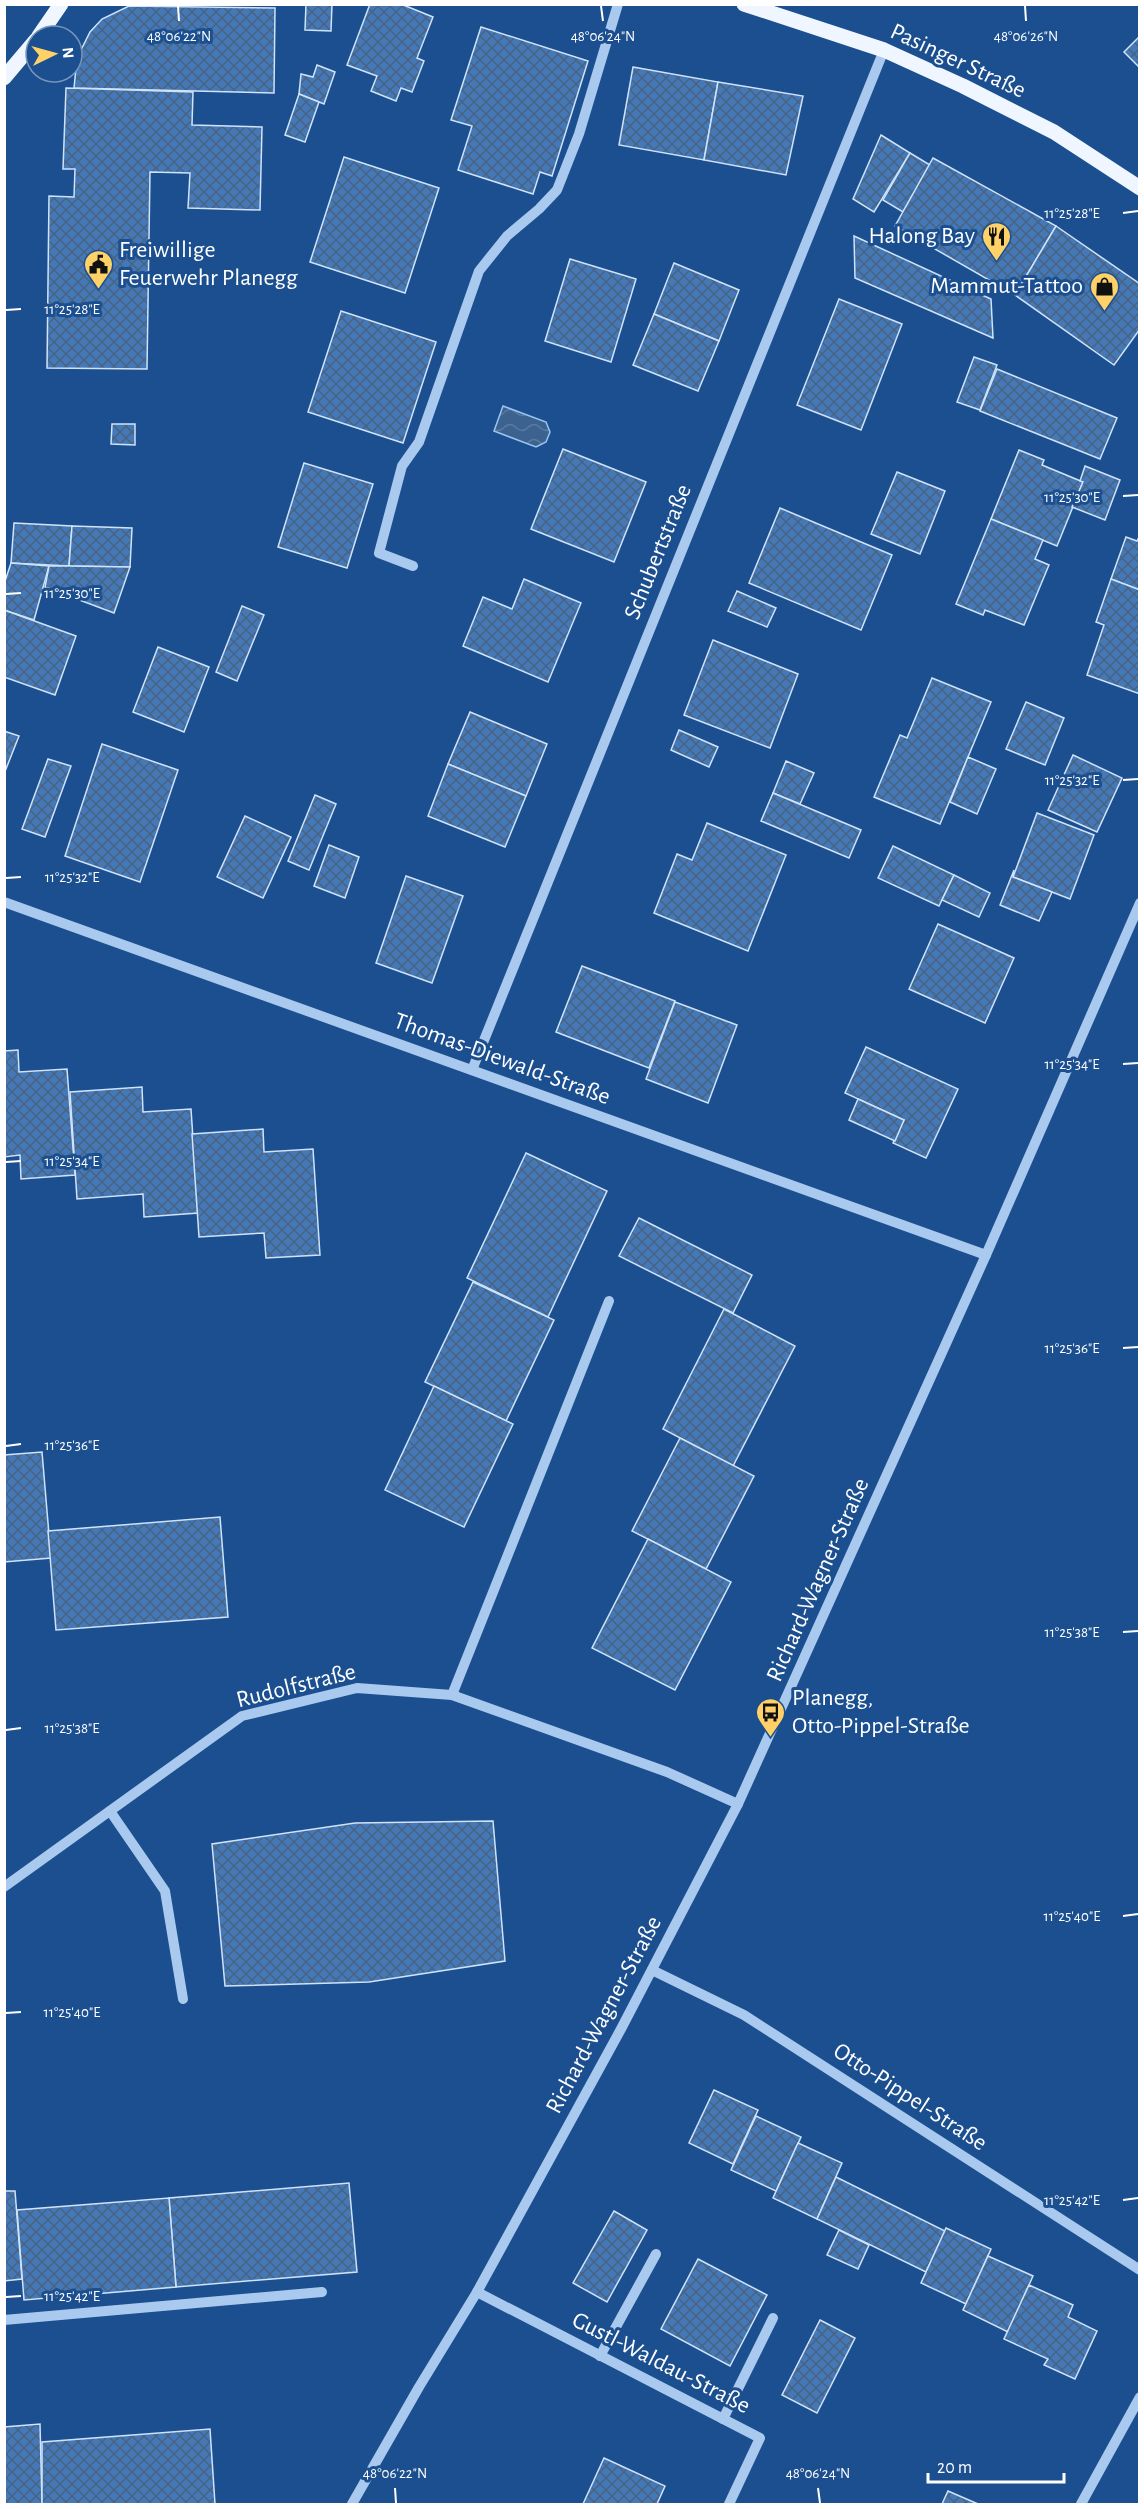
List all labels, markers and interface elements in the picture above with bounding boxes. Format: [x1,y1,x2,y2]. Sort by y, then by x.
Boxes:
street label: Pasinger Straße [887,19,1029,103]
north arrow [24,24,84,84]
text: 48°06'22"N [147,29,211,44]
text: 48°06'24"N [571,29,635,44]
text: 48°06'26"N [994,29,1058,44]
text: N [59,47,76,59]
text: 11°25'28"E [1044,206,1100,221]
restaurant icon: Halong Bay [980,220,1012,262]
place label: Halong Bay [869,224,975,248]
place label: Freiwillige Feuerwehr Planegg [119,238,298,290]
public building icon: Freiwillige Feuerwehr Planegg [82,248,114,290]
shop icon: Mammut-Tattoo [1088,270,1120,312]
place label: Mammut-Tattoo [930,274,1083,298]
text: 11°25'28"E [44,302,100,317]
street label: Schubertstraße [620,481,696,623]
text: 11°25'30"E [1044,490,1100,505]
text: 11°25'30"E [44,586,100,601]
text: 11°25'32"E [1045,773,1099,788]
text: 11°25'32"E [45,870,99,885]
street label: Thomas-Diewald-Straße [391,1009,613,1109]
text: 11°25'34"E [1044,1057,1100,1072]
text: 11°25'34"E [44,1154,100,1169]
text: 11°25'36"E [1045,1341,1099,1356]
text: 11°25'36"E [45,1438,99,1453]
street label: Richard-Wagner-Straße [762,1475,874,1685]
text: 11°25'38"E [1044,1625,1100,1640]
street label: Rudolfstraße [234,1660,358,1712]
place label: Planegg, Otto-Pippel-Straße [792,1686,970,1738]
bus stop icon: Planegg, Otto-Pippel-Straße [755,1696,787,1738]
text: 11°25'38"E [44,1721,100,1736]
text: 11°25'40"E [1044,1909,1100,1924]
street label: Richard-Wagner-Straße [542,1912,666,2118]
text: 11°25'40"E [44,2005,100,2020]
street label: Otto-Pippel-Straße [829,2039,991,2155]
text: 11°25'42"E [1044,2193,1100,2208]
text: 11°25'42"E [44,2289,100,2304]
street label: Gustl-Waldau-Straße [568,2308,754,2418]
scale bar [928,2446,1064,2484]
text: 20 m [937,2459,972,2477]
text: 48°06'22"N [363,2466,427,2481]
text: 48°06'24"N [786,2466,850,2481]

